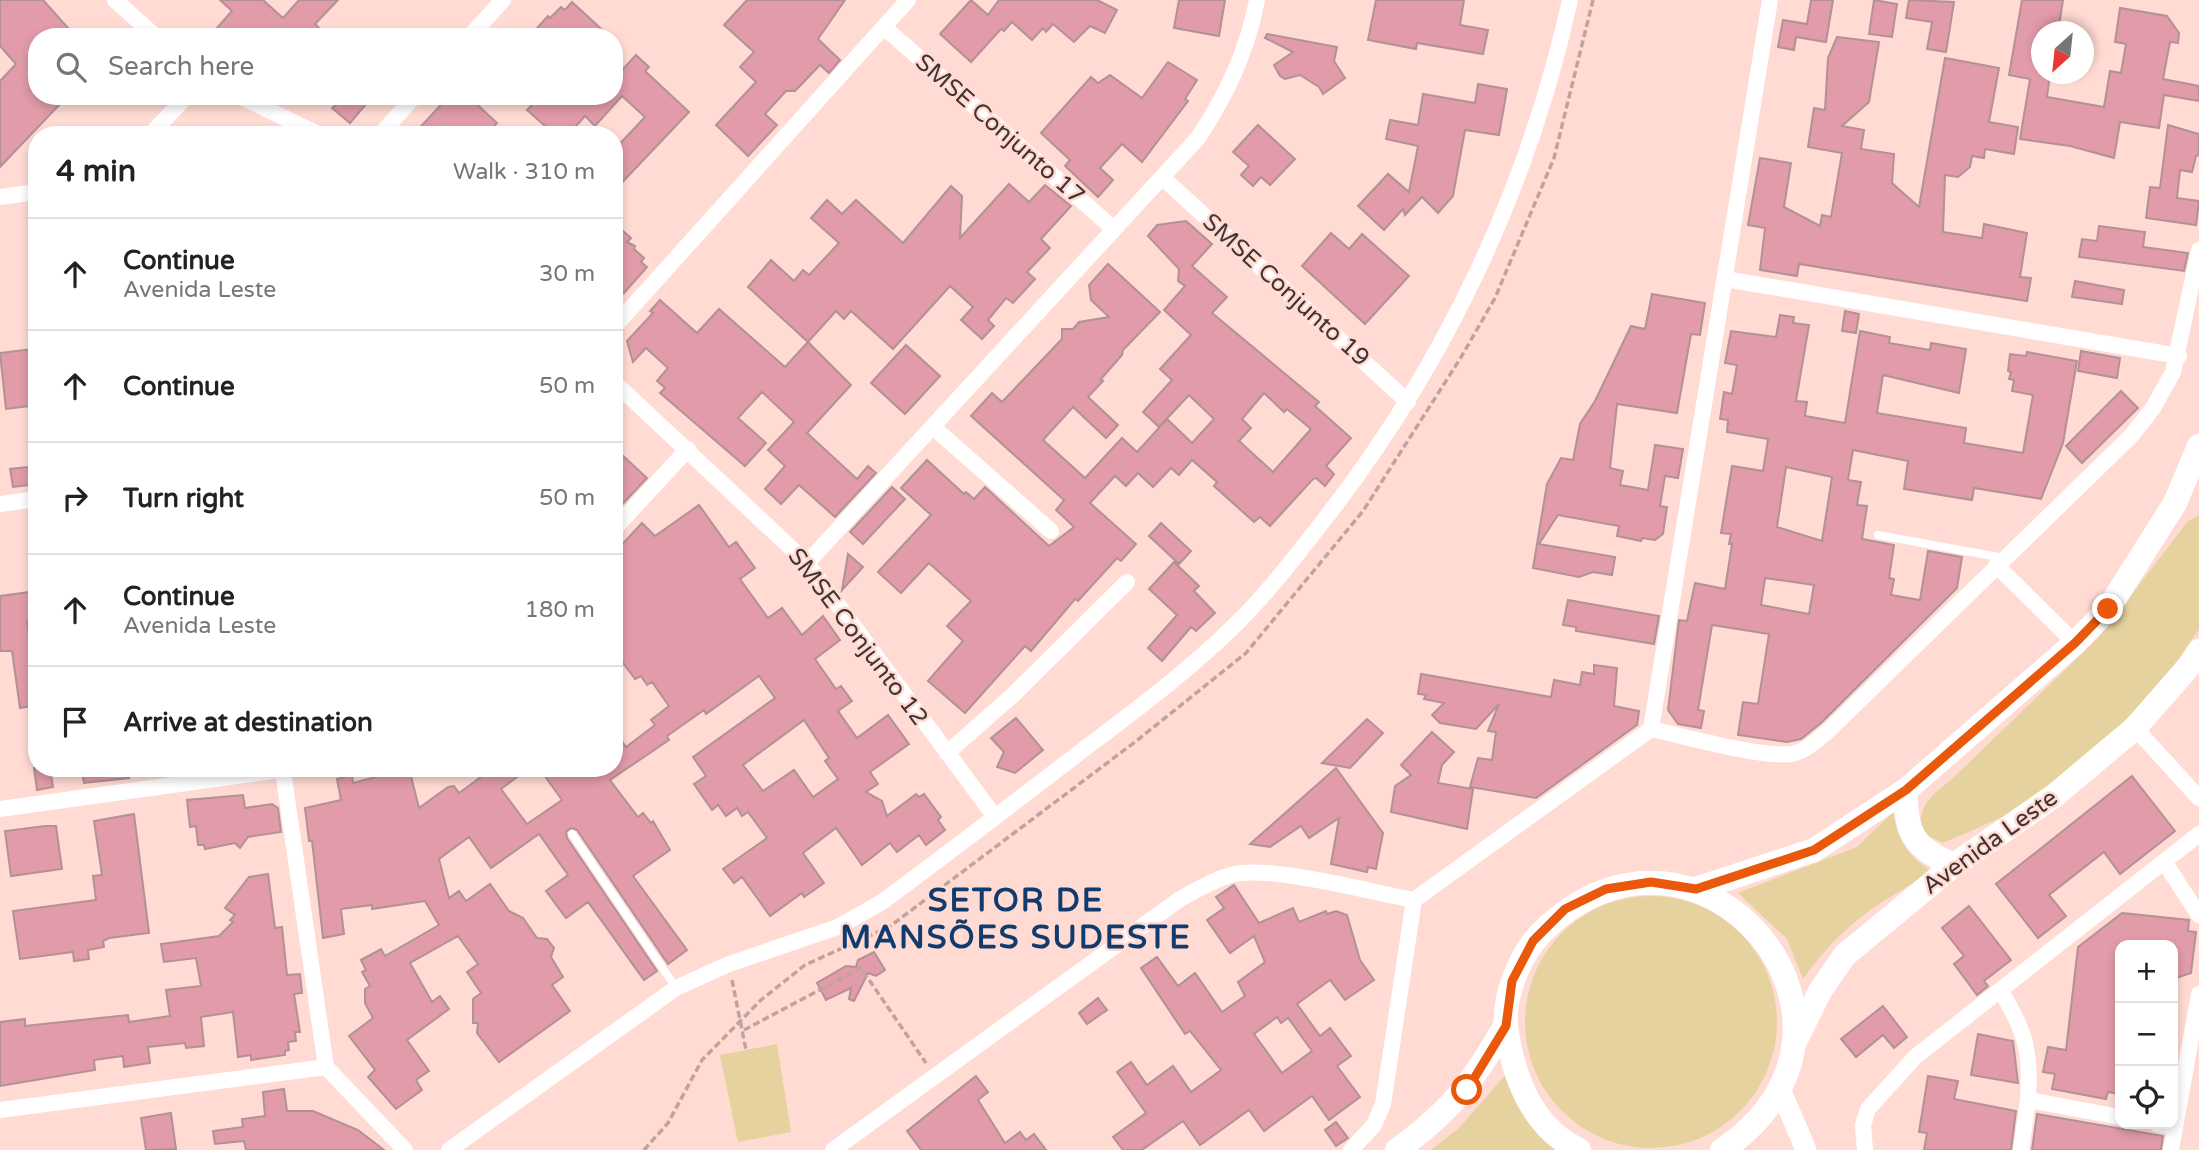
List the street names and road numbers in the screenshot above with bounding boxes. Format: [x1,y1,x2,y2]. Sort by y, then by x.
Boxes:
street label: SMSE Conjunto 17 [909,48,1091,210]
street label: SMSE Conjunto 19 [1196,207,1376,373]
street label: SMSE Conjunto 12 [782,542,934,732]
street label: Avenida Leste [1917,783,2063,901]

